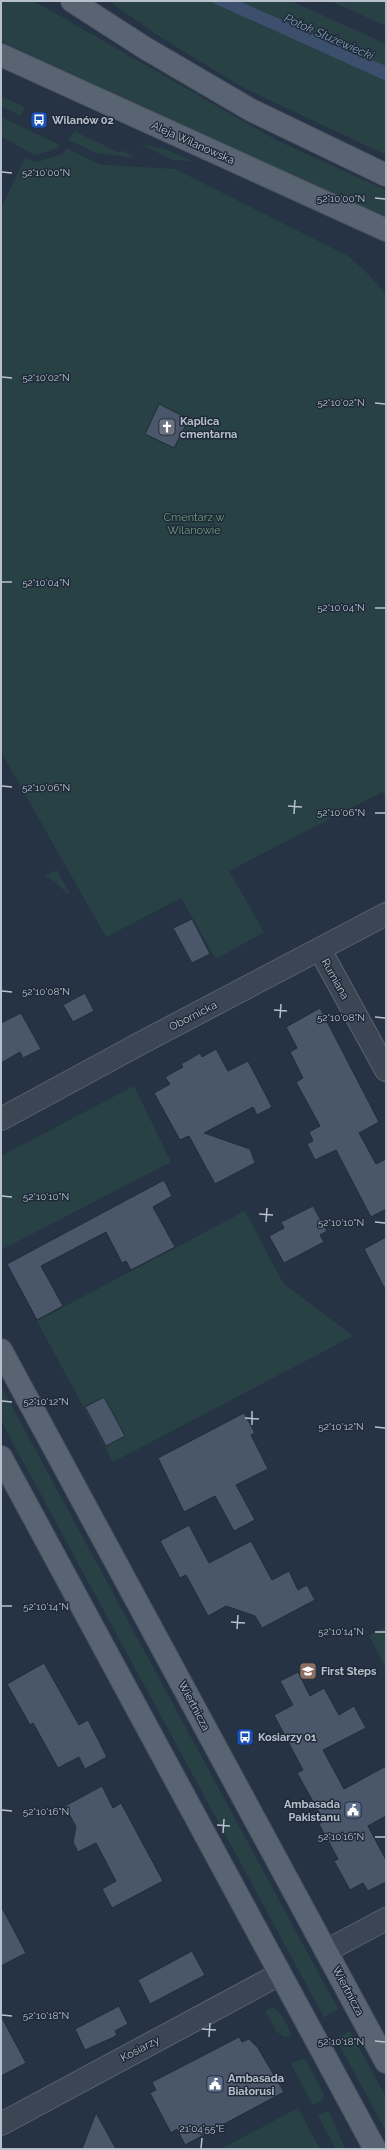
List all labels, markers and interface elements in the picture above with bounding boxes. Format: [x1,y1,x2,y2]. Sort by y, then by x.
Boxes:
water label: Potok Służewiecki [282,11,376,63]
bus stop icon: Wilanów 02 [29,110,49,130]
place label: Wilanów 02 [52,114,114,127]
street label: Aleja Wilanowska [150,119,236,167]
text: 52°10'00"N [22,167,70,178]
text: 52°10'00"N [317,193,365,204]
text: 52°10'02"N [22,372,70,383]
text: 52°10'02"N [317,397,365,408]
place label: Kaplica cmentarna [180,415,237,441]
church icon: Kaplica cmentarna [157,417,177,437]
park label: Cmentarz w Wilanowie [164,511,224,537]
text: 52°10'04"N [22,577,70,588]
text: 52°10'04"N [317,602,365,613]
text: 52°10'06"N [22,782,70,793]
text: 52°10'06"N [317,807,365,818]
street label: Rumiana [319,956,351,1002]
text: 52°10'08"N [22,986,70,997]
street label: Obornicka [167,998,219,1034]
text: 52°10'08"N [317,1012,365,1023]
text: 52°10'10"N [23,1191,69,1202]
text: 52°10'10"N [318,1217,364,1228]
text: 52°10'12"N [23,1396,69,1407]
text: 52°10'12"N [318,1421,364,1432]
text: 52°10'14"N [23,1601,69,1612]
text: 52°10'14"N [318,1626,364,1637]
school or university icon: First Steps [298,1661,318,1681]
place label: First Steps [321,1665,377,1678]
street label: Wiertnicza [176,1679,212,1733]
bus stop icon: Kosiarzy 01 [235,1727,255,1747]
place label: Kosiarzy 01 [258,1731,317,1744]
place label: Ambasada Pakistanu [284,1798,340,1824]
public building icon: Ambasada Pakistanu [343,1800,363,1820]
text: 52°10'16"N [23,1806,69,1817]
text: 52°10'16"N [318,1831,364,1842]
street label: Wiertnicza [330,1964,366,2018]
text: 52°10'18"N [23,2010,69,2021]
street label: Kosiarzy [118,2033,162,2065]
text: 52°10'18"N [318,2036,364,2047]
place label: Ambasada Białorusi [228,2072,284,2098]
public building icon: Ambasada Białorusi [205,2074,225,2094]
text: 21°04'55"E [180,2123,224,2134]

